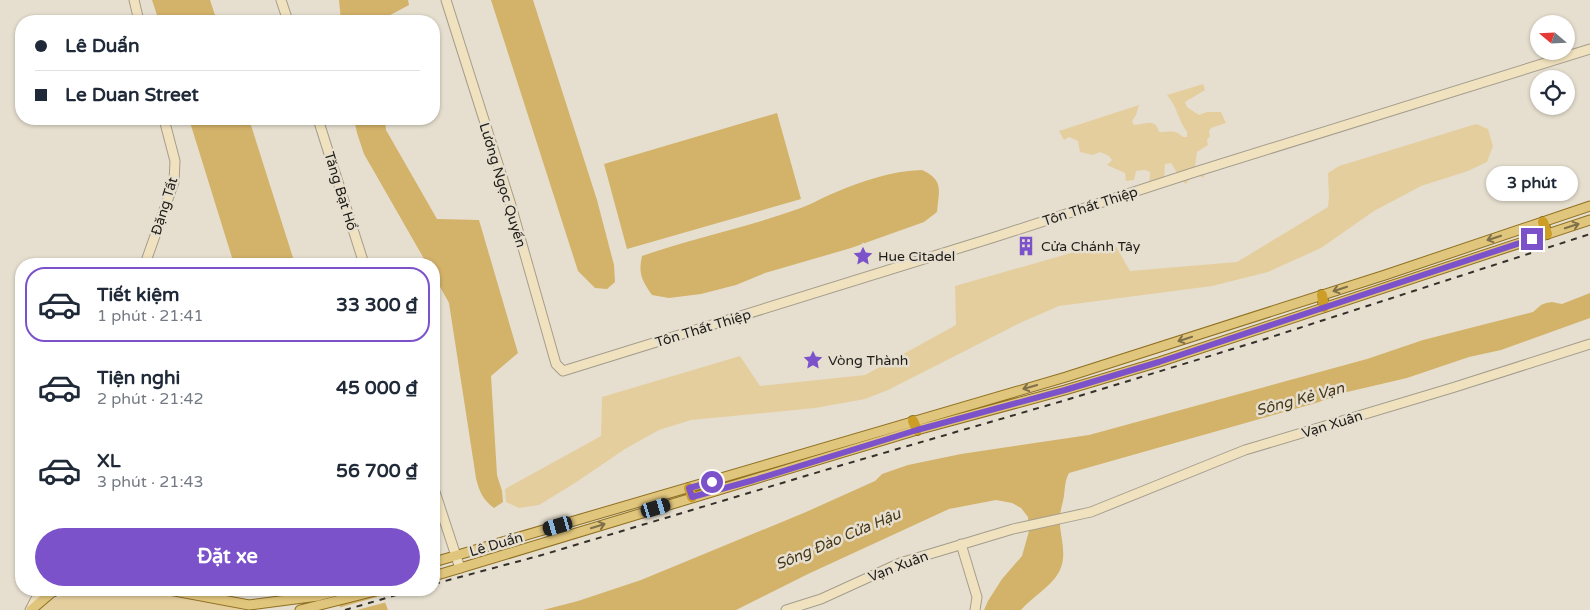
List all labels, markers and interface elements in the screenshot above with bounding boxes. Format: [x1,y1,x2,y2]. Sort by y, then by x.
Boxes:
north arrow [1530,15,1575,60]
map controls [1530,15,1575,115]
text: Lê Duẩn [65,35,140,57]
button: locate [1530,70,1575,115]
text: Le Duan Street [65,84,199,106]
street label: Lương Ngọc Quyến [475,121,530,249]
street label: Tăng Bạt Hổ [320,150,361,233]
callout: 3 phút [1486,166,1578,202]
text: 3 phút [1507,173,1557,193]
street label: Đặng Tất [148,174,182,237]
street label: Tôn Thất Thiệp [1040,183,1140,230]
one-way arrow [1564,220,1580,230]
route end [1521,228,1543,250]
one-way arrow [1487,234,1502,243]
building icon: Cửa Chánh Tây [1015,235,1037,257]
place label: Cửa Chánh Tây [1041,238,1141,255]
place icon: Hue Citadel [852,245,874,267]
place label: Hue Citadel [878,248,955,265]
icon: car [37,282,82,327]
text: Tiết kiệm [97,284,179,306]
one-way arrow [1332,285,1348,294]
text: 33 300 ₫ [336,294,418,316]
text: 1 phút · 21:41 [97,306,204,326]
street label: Tôn Thất Thiệp [653,306,753,351]
one-way arrow [1178,335,1193,344]
place icon: Vòng Thành [802,349,824,371]
place label: Vòng Thành [828,352,908,369]
icon: car [37,365,82,410]
text: Tiện nghi [97,367,180,389]
text: 45 000 ₫ [336,377,418,399]
water label: Sông Kẻ Vạn [1254,378,1347,419]
one-way arrow [1022,383,1038,393]
text: 2 phút · 21:42 [97,389,204,409]
street label: Vạn Xuân [1300,407,1365,442]
icon: car [37,448,82,493]
text: XL [97,450,121,472]
text: 56 700 ₫ [336,460,418,482]
route start [701,471,723,493]
text: 3 phút · 21:43 [97,472,204,492]
car [639,496,672,520]
water label: Sông Đào Cửa Hậu [773,504,904,574]
car [541,515,574,537]
one-way arrow [589,521,605,531]
button: Đặt xe [35,528,420,586]
street label: Lê Duẩn [467,529,525,560]
street label: Vạn Xuân [866,547,931,586]

